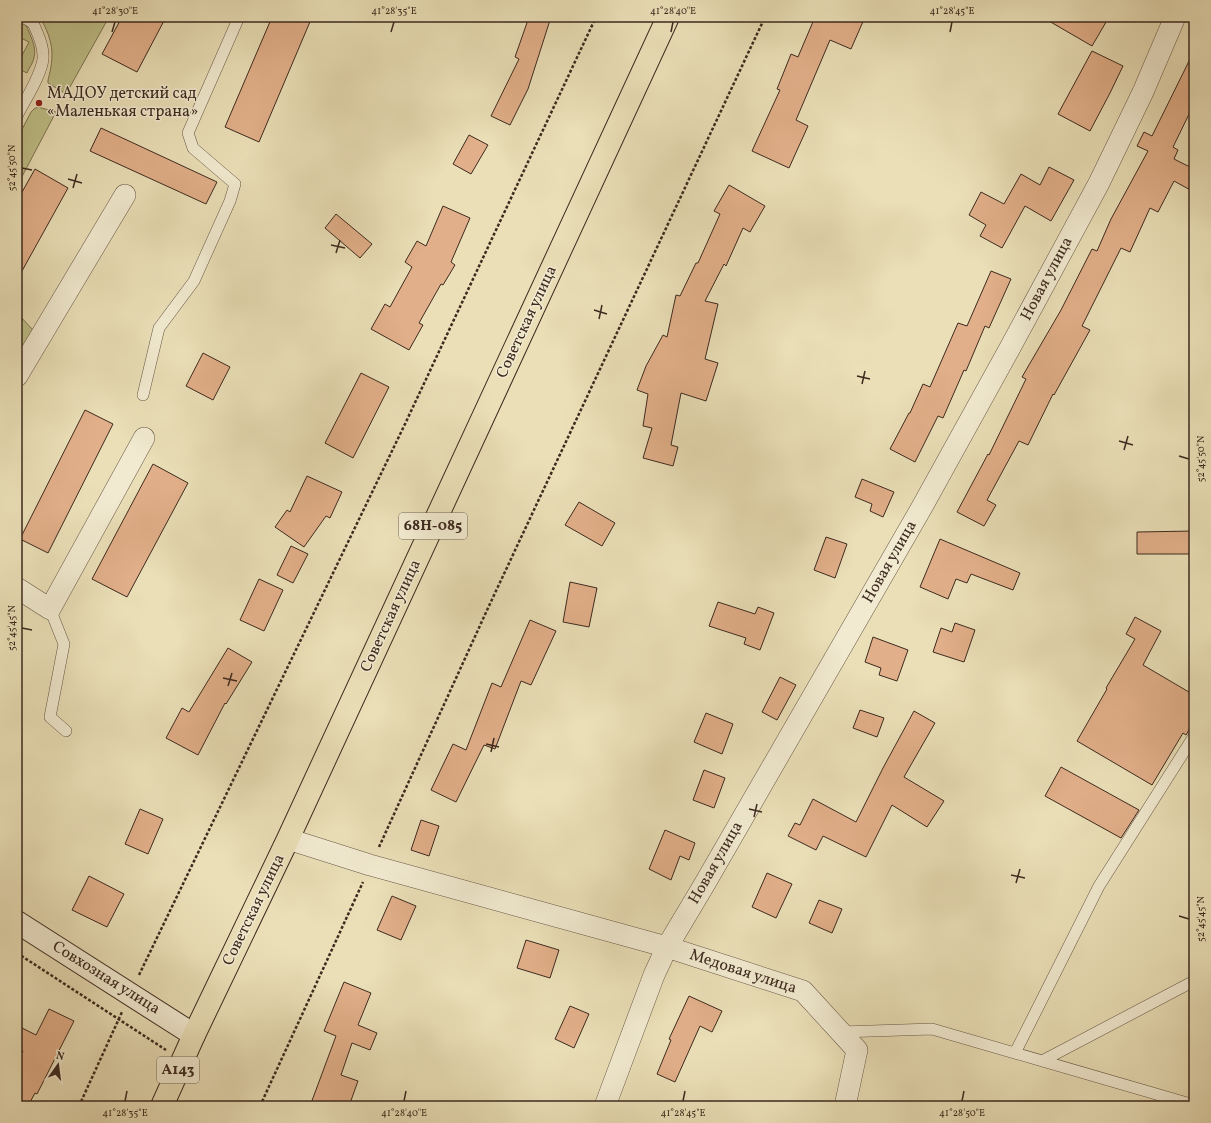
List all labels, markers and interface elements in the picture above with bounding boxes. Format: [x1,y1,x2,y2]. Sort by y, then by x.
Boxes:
text: 41°28'30"E [92,4,138,18]
text: 41°28'35"E [371,4,417,18]
text: 41°28'40"E [650,4,696,18]
text: 41°28'45"E [929,4,975,18]
place label: МАДОУ детский сад «Маленькая страна» [47,83,198,123]
marker: МАДОУ детский сад «Маленькая страна» [34,98,44,108]
text: 52°45'50"N [5,144,19,191]
street label: Новая улица [1016,233,1078,325]
street label: Советская улица [491,262,563,382]
text: 52°45'50"N [1194,435,1208,482]
road number: 68Н-085 [399,513,467,539]
street label: Новая улица [857,517,923,607]
street label: Советская улица [355,556,427,676]
text: 52°45'45"N [5,604,19,651]
street label: Новая улица [683,818,749,908]
street label: Советская улица [217,850,291,970]
text: 52°45'45"N [1194,895,1208,942]
street label: Совхозная улица [48,936,164,1020]
street label: Медовая улица [687,944,799,1000]
north arrow [38,1045,78,1085]
text: N [54,1049,66,1065]
road number: А143 [157,1057,199,1083]
text: 41°28'35"E [102,1106,148,1120]
text: 41°28'40"E [381,1106,427,1120]
text: 41°28'45"E [660,1106,706,1120]
text: 41°28'50"E [939,1106,985,1120]

